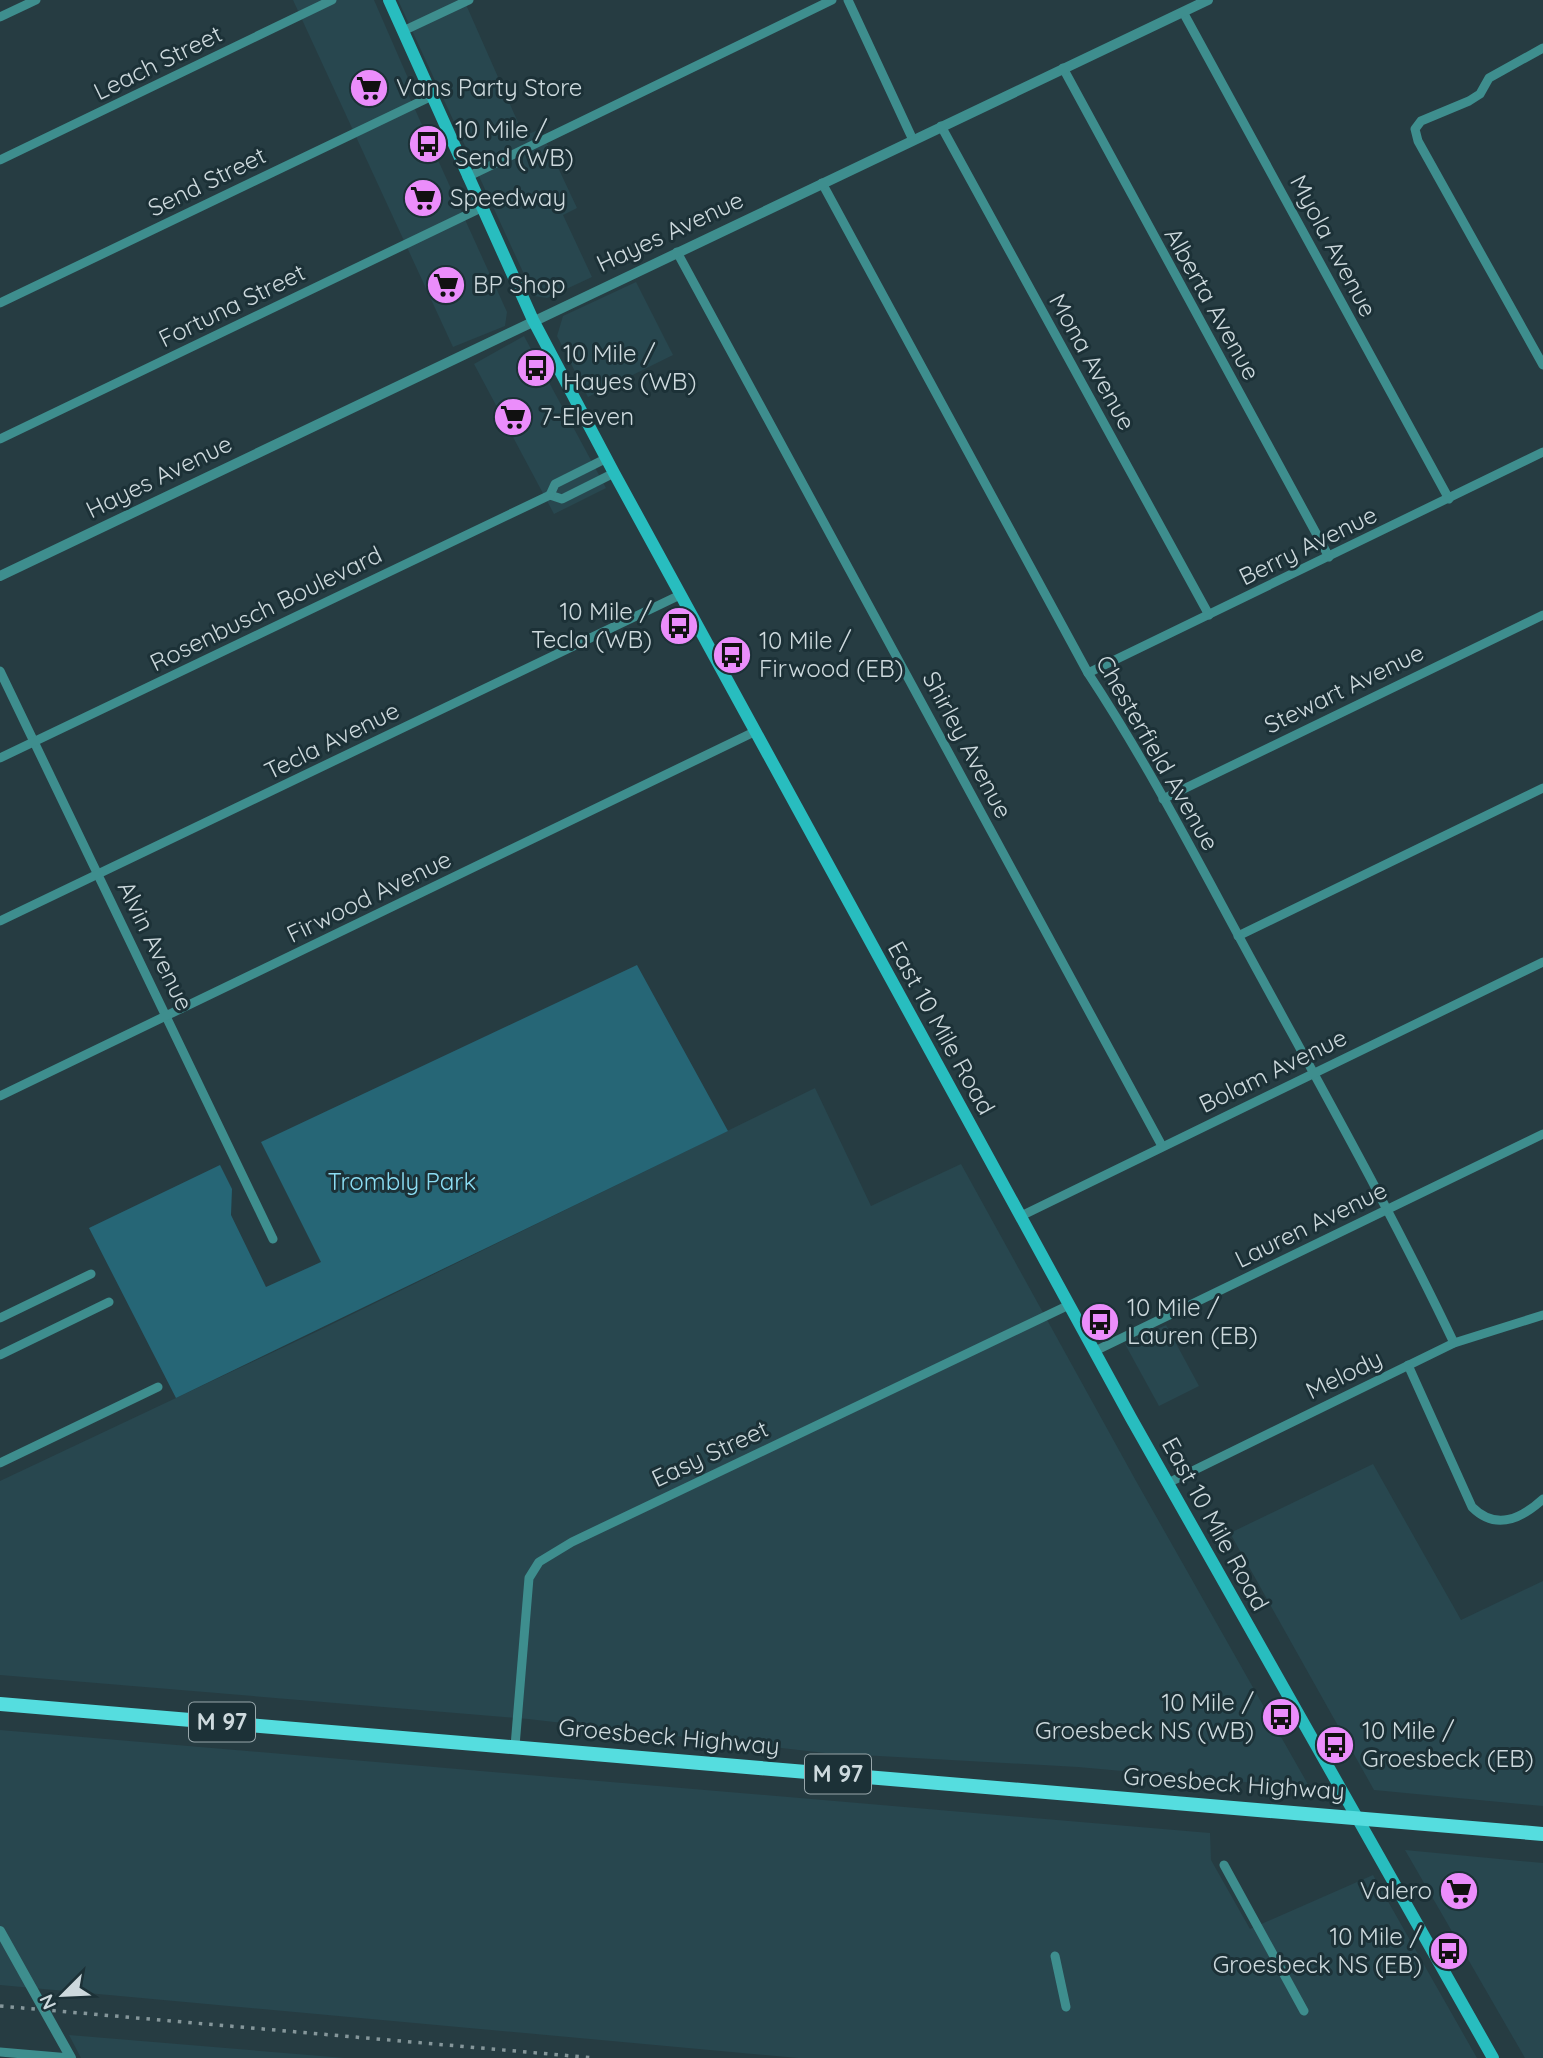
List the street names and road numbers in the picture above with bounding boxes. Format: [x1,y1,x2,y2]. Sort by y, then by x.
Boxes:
street label: Leach Street [88,18,227,106]
street label: Send Street [143,140,270,223]
street label: Myola Avenue [1284,169,1384,322]
street label: Hayes Avenue [591,184,748,278]
street label: Alberta Avenue [1159,222,1267,385]
street label: Fortuna Street [153,257,310,354]
street label: Mona Avenue [1043,288,1143,435]
street label: Hayes Avenue [81,428,237,524]
street label: Berry Avenue [1234,499,1382,591]
street label: Rosenbusch Boulevard [145,539,386,677]
street label: Stewart Avenue [1259,637,1428,740]
street label: Chesterfield Avenue [1090,649,1226,856]
street label: Shirley Avenue [916,666,1019,823]
street label: Tecla Avenue [259,695,404,786]
street label: Firwood Avenue [281,843,456,949]
street label: Alvin Avenue [112,876,200,1015]
street label: East 10 Mile Road [882,936,1002,1120]
street label: Bolam Avenue [1194,1021,1351,1119]
street label: Lauren Avenue [1230,1174,1392,1274]
street label: Melody [1300,1343,1387,1405]
street label: Easy Street [646,1413,773,1493]
street label: East 10 Mile Road [1156,1432,1276,1616]
road number: M 97 [189,1702,255,1742]
street label: Groesbeck Highway [557,1711,781,1761]
road number: M 97 [805,1754,871,1794]
street label: Groesbeck Highway [1122,1760,1346,1806]

